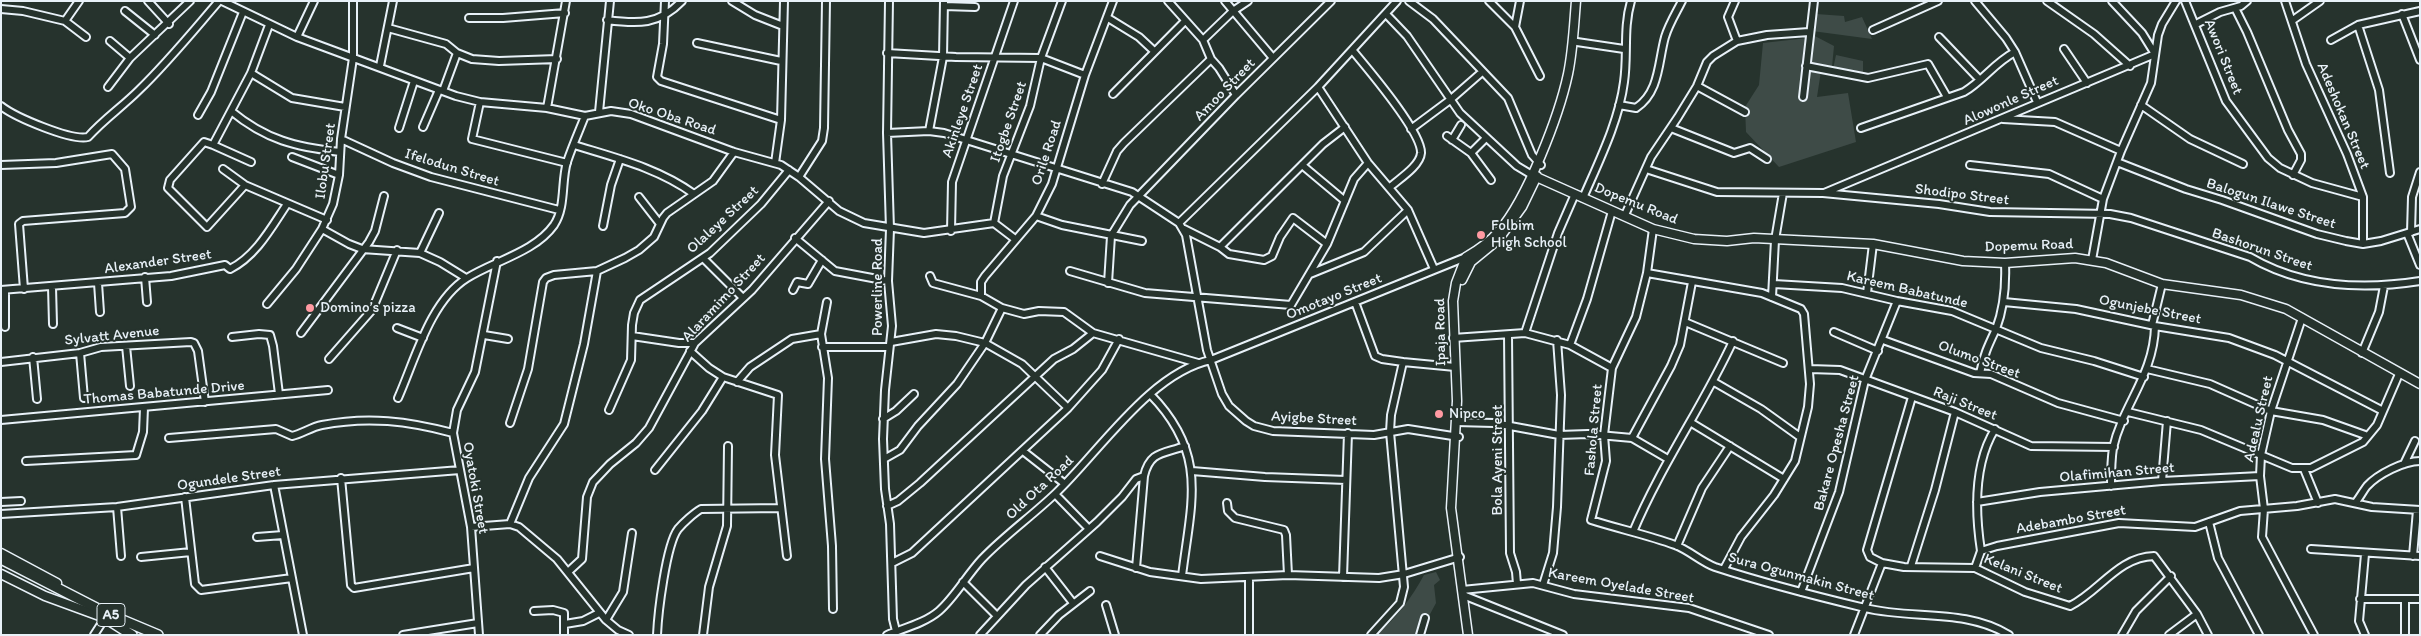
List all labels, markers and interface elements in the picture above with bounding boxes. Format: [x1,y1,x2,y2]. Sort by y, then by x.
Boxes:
street label: Awori Street [2200,17,2246,97]
street label: Amoo Street [1191,55,1259,125]
street label: Adeshokan Street [2312,60,2374,172]
street label: Akinleye Street [939,62,987,160]
street label: Alowonle Street [1961,72,2061,130]
street label: Itogbe Street [987,79,1031,165]
street label: Oko Oba Road [626,94,718,140]
street label: Orile Road [1028,118,1066,188]
street label: Ilobu Street [312,122,340,200]
street label: Ifelodun Street [403,145,501,191]
street label: Balogun Ilawe Street [2204,175,2338,233]
street label: Dopemu Road [1591,179,1681,229]
street label: Shodipo Street [1914,180,2010,210]
street label: Olaleye Street [683,182,763,258]
place label: Folbim High School [1491,217,1567,252]
street label: Bashorun Street [2209,224,2315,276]
marker: Folbim High School [1475,229,1487,241]
street label: Dopemu Road [1984,235,2074,257]
street label: Powerline Road [869,238,887,336]
street label: Alexander Street [103,246,213,278]
street label: Alaramimo Street [678,250,770,346]
street label: Kareem Babatunde [1845,267,1969,313]
street label: Omotayo Street [1283,270,1385,324]
street label: Ogunjebe Street [2097,291,2203,329]
street label: Ipaja Road [1431,298,1451,366]
place label: Domino’s pizza [320,299,416,317]
marker: Domino’s pizza [304,302,316,314]
street label: Sylvatt Avenue [64,322,160,350]
street label: Olumo Street [1935,337,2023,383]
street label: Bakare Opesha Street [1810,373,1864,513]
street label: Adealu Street [2240,374,2278,464]
street label: Thomas Babatunde Drive [83,377,245,409]
street label: Fashola Street [1581,383,1607,477]
street label: Raji Street [1930,383,2000,425]
place label: Nipco [1449,405,1485,423]
street label: Bola Ayeni Street [1489,405,1507,515]
street label: Ayigbe Street [1271,408,1357,430]
marker: Nipco [1433,408,1445,420]
street label: Oyatoki Street [458,440,492,536]
street label: Old Ota Road [1002,452,1078,524]
street label: Olafimihan Street [2059,459,2175,487]
street label: Ogundele Street [176,463,282,495]
street label: Adebambo Street [2015,501,2127,539]
street label: Sura Ogunmakin Street [1726,549,1876,605]
street label: Kelani Street [1981,550,2065,598]
street label: Kareem Oyelade Street [1546,564,1696,608]
road number: A5 [97,604,125,626]

